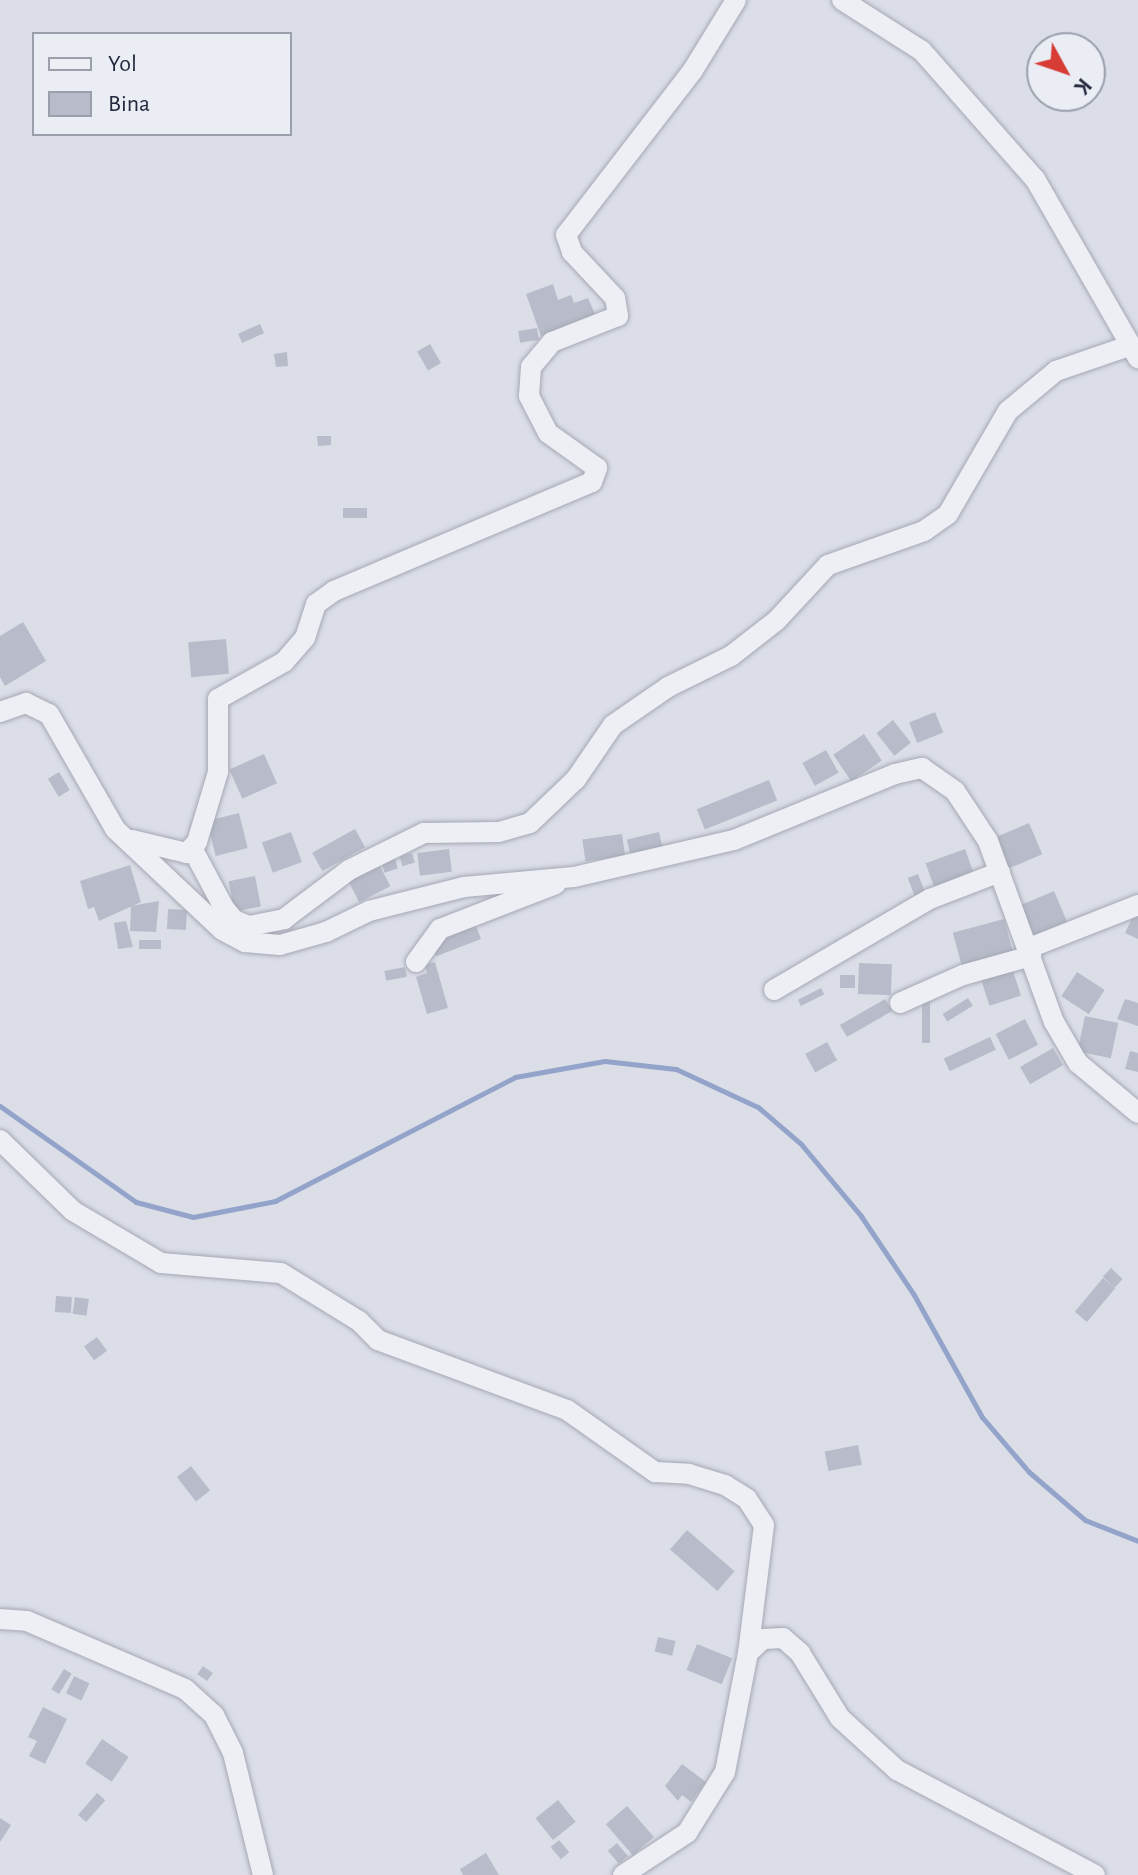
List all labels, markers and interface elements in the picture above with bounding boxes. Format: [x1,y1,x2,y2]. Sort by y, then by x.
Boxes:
legend [32,32,292,136]
north arrow [1026,32,1106,112]
text: Yol [108,52,137,76]
text: K [1070,74,1095,98]
text: Bina [108,92,150,116]

